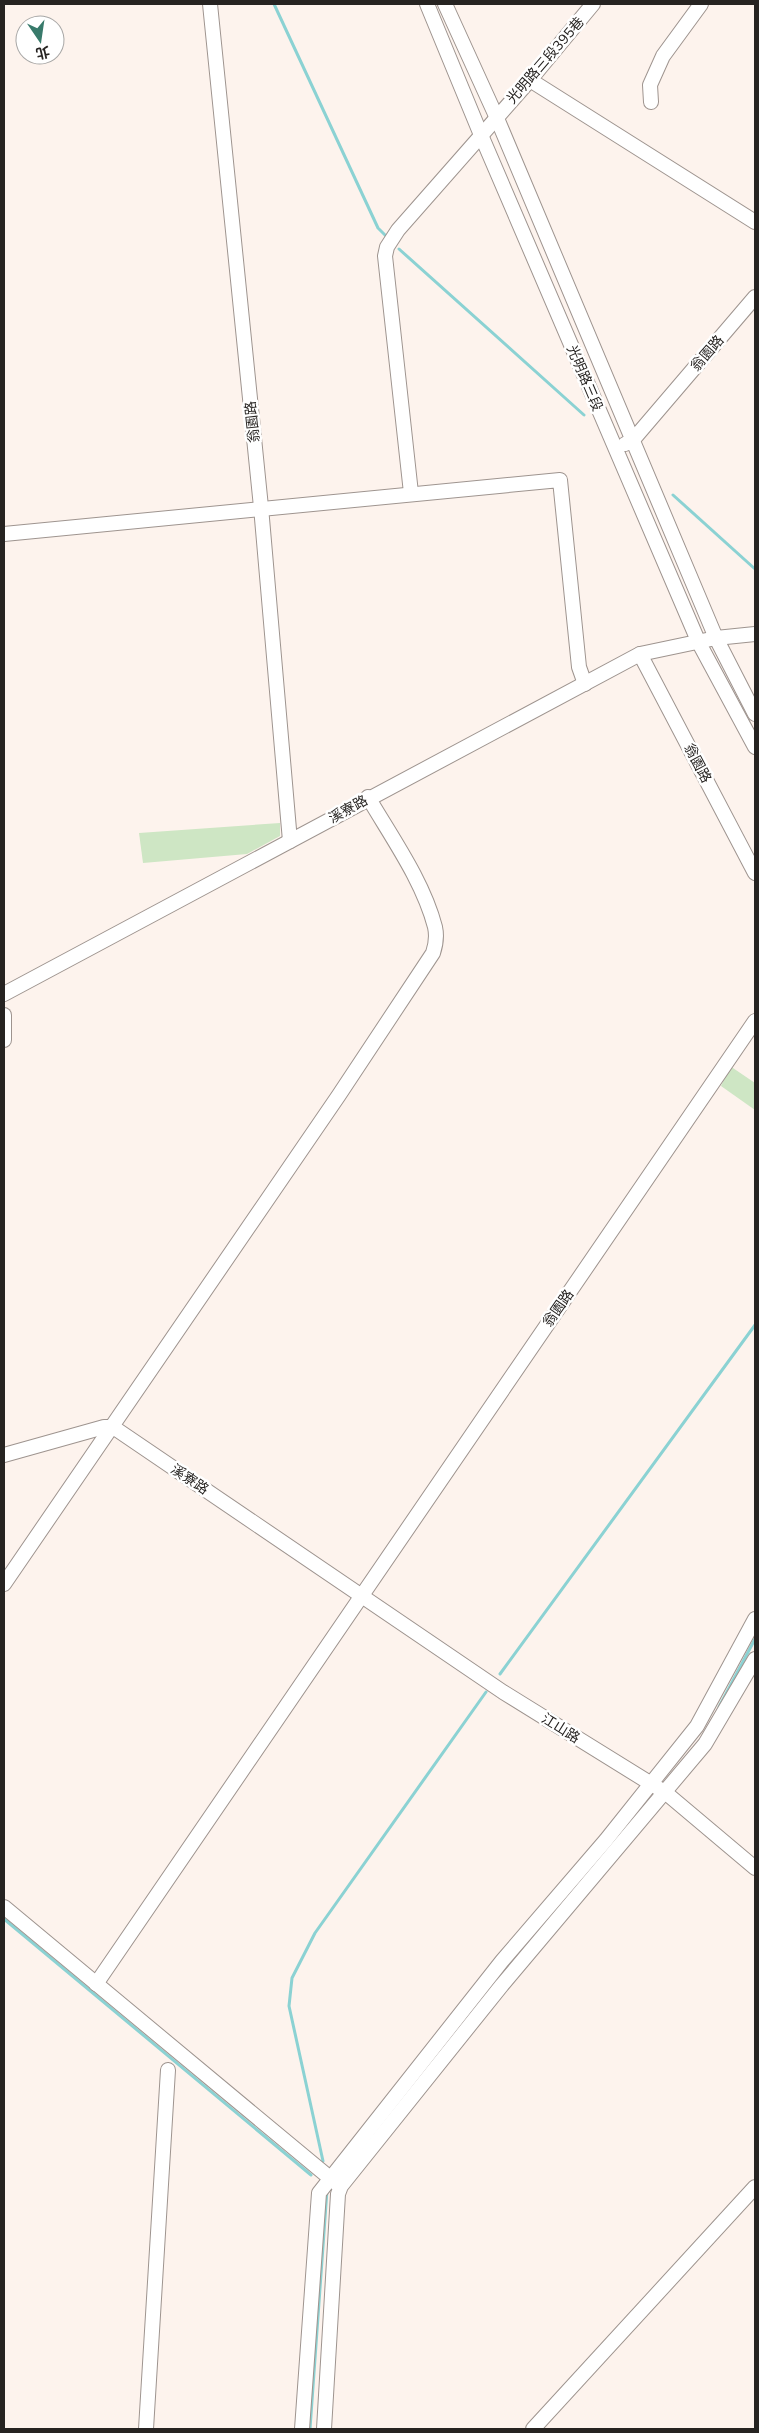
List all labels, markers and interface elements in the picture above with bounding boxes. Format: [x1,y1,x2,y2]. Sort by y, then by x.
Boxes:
street label: 光明路三段395巷 [502,13,588,108]
north arrow [15,15,65,65]
text: 北 [34,41,52,63]
street label: 翁園路 [686,331,728,375]
street label: 光明路三段 [562,342,607,414]
street label: 翁園路 [241,400,264,444]
street label: 翁園路 [679,740,716,786]
street label: 溪寮路 [325,791,371,828]
street label: 翁園路 [539,1286,578,1331]
street label: 溪寮路 [167,1460,212,1499]
street label: 江山路 [538,1709,584,1748]

